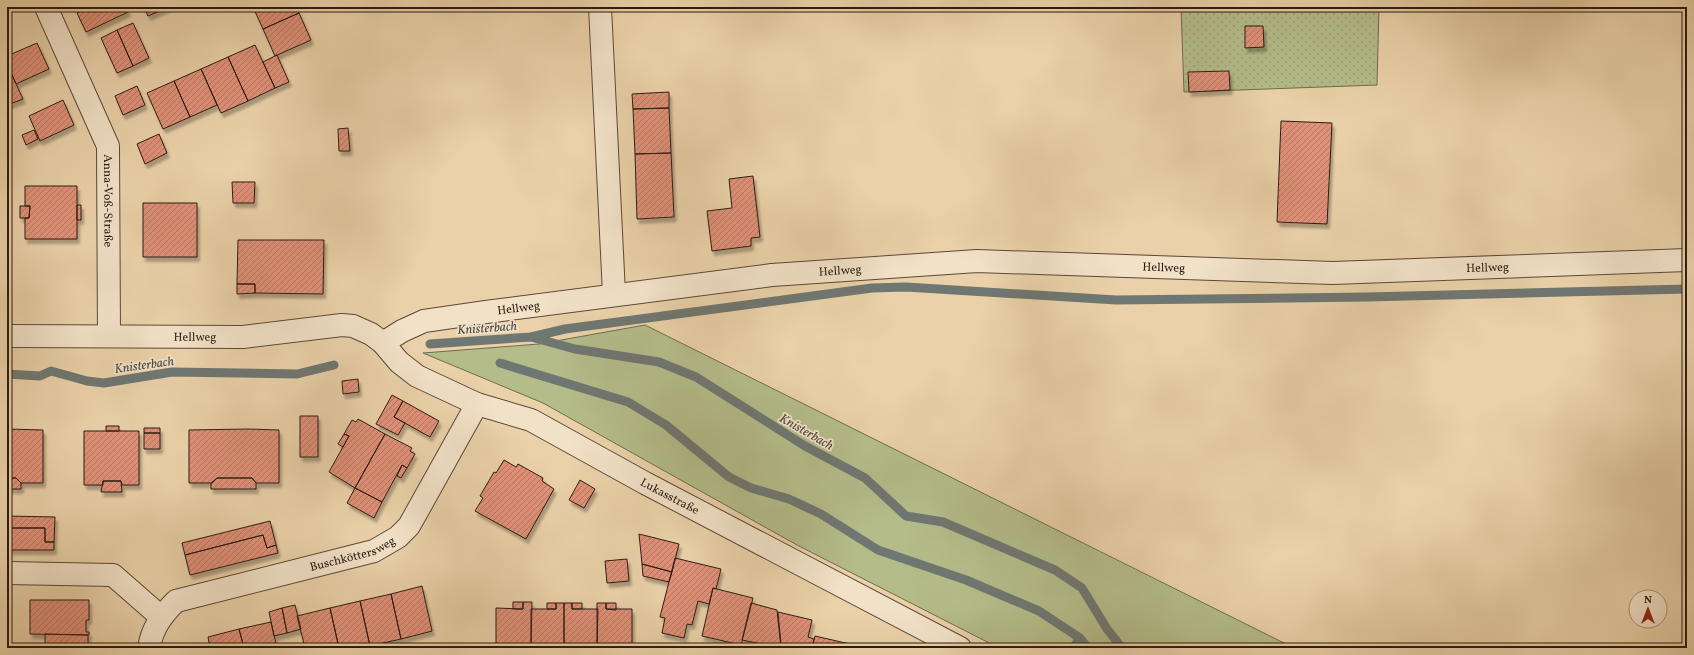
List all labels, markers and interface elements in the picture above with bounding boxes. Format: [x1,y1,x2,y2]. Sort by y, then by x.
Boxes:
street label: Anna-Voß-Straße [99,154,116,248]
street label: Hellweg [1142,260,1185,277]
street label: Hellweg [1466,260,1509,277]
street label: Hellweg [818,262,862,281]
street label: Hellweg [496,298,541,319]
water label: Knisterbach [457,318,518,340]
street label: Hellweg [173,330,217,346]
water label: Knisterbach [113,353,176,379]
water label: Knisterbach [776,410,837,456]
street label: Lukasstraße [637,475,702,519]
street label: Buschköttersweg [308,533,399,576]
north arrow [1628,589,1668,629]
text: N [1644,593,1652,608]

